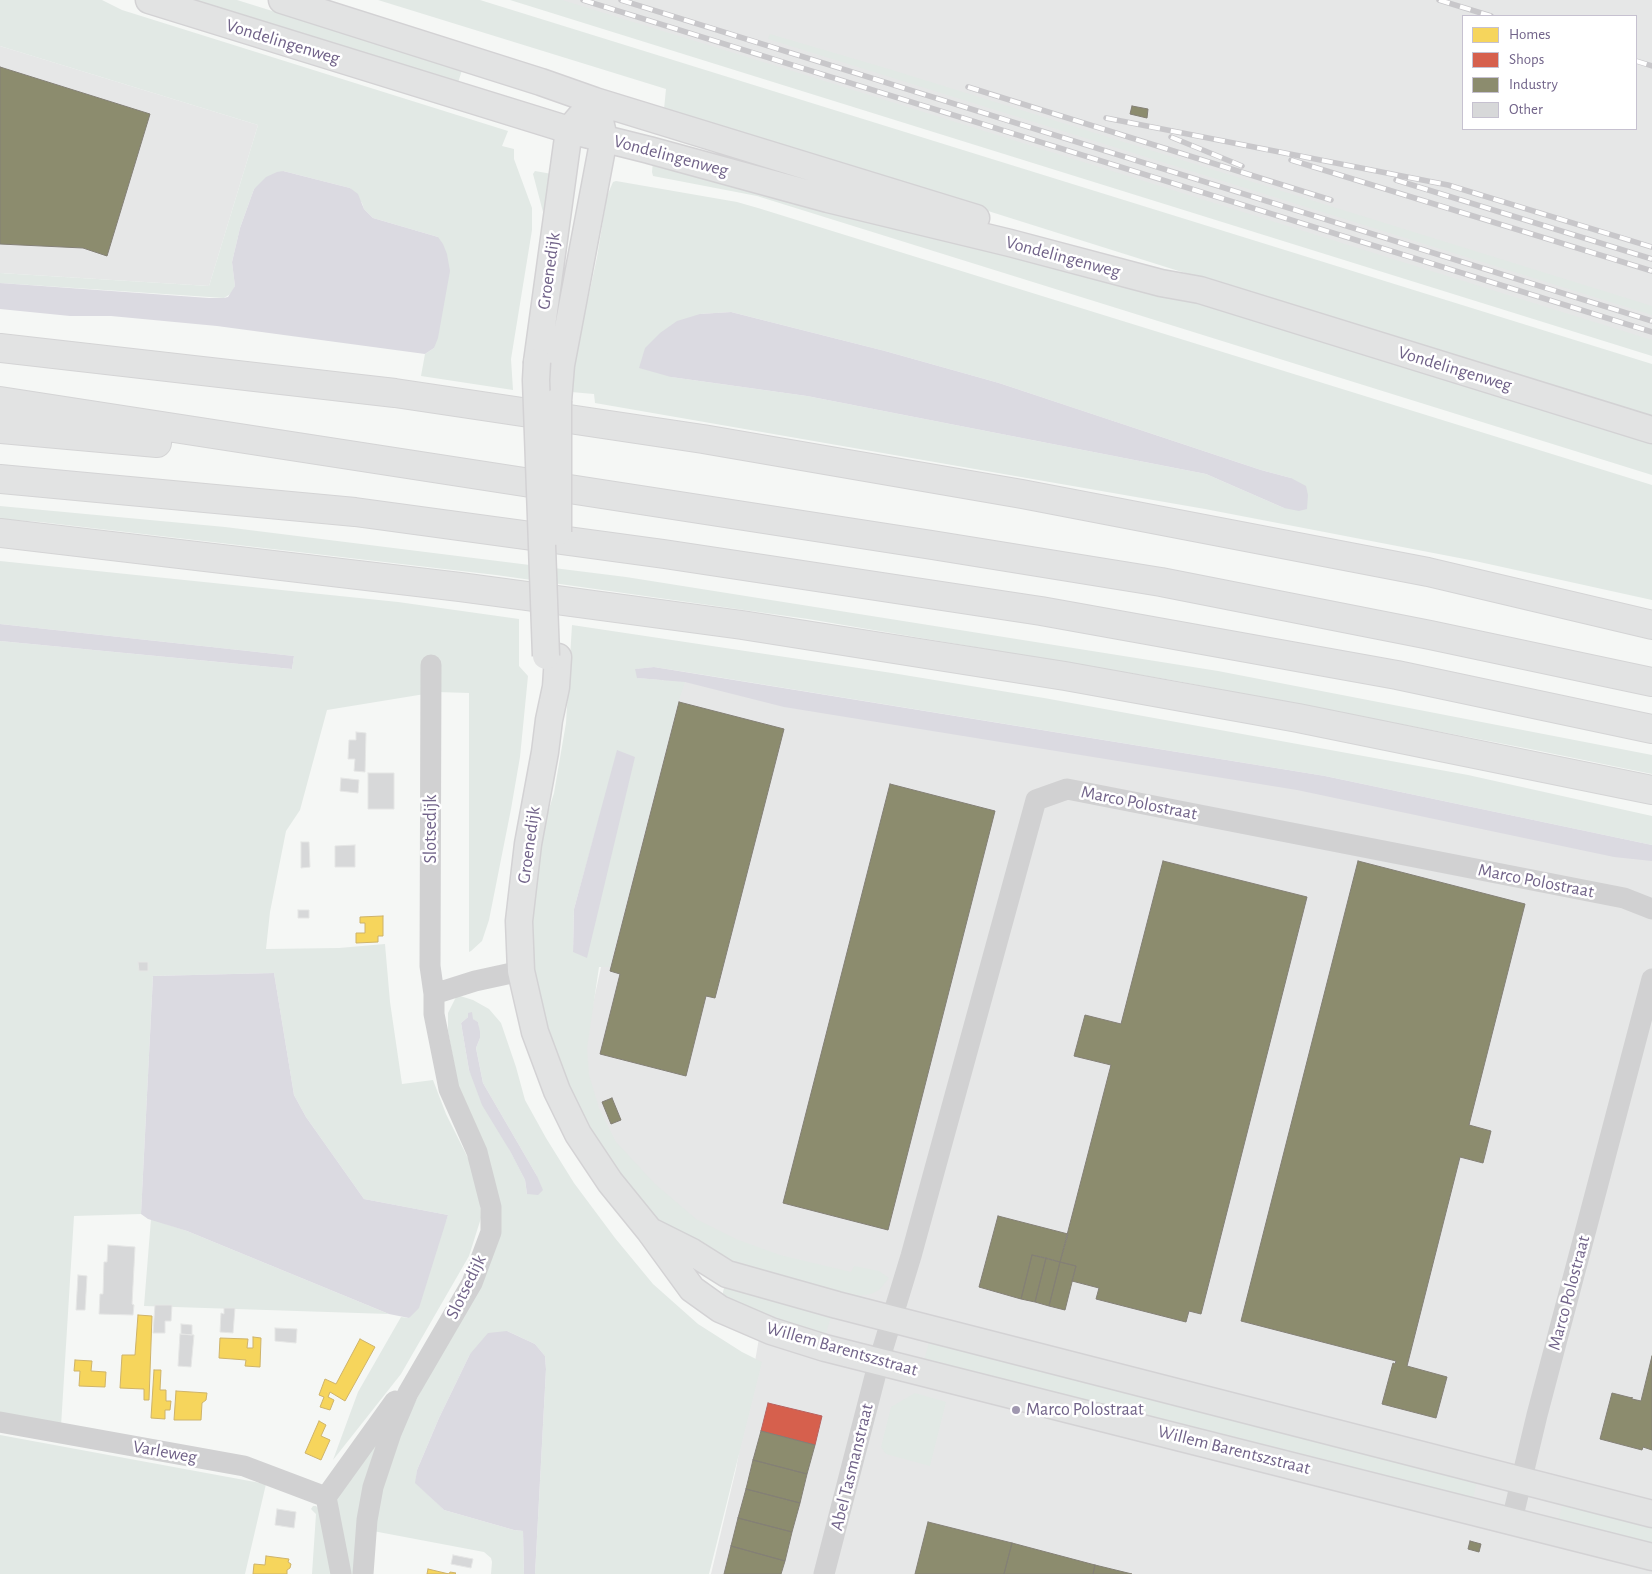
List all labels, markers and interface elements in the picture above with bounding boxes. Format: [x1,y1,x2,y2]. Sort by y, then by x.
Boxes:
street label: Vondelingenweg [224,14,342,70]
legend [1462,15,1637,130]
text: Homes [1509,27,1551,42]
text: Shops [1509,52,1544,67]
text: Industry [1509,77,1558,92]
text: Other [1509,102,1543,117]
street label: Vondelingenweg [611,130,731,182]
street label: Groenedijk [533,231,565,311]
street label: Vondelingenweg [1003,231,1123,283]
street label: Vondelingenweg [1396,341,1514,397]
street label: Marco Polostraat [1079,781,1199,825]
street label: Slotsedijk [420,795,442,863]
street label: Groenedijk [513,805,545,885]
street label: Marco Polostraat [1476,859,1596,903]
street label: Marco Polostraat [1543,1233,1595,1353]
street label: Slotsedijk [441,1251,491,1323]
street label: Willem Barentszstraat [764,1317,920,1381]
place label: Marco Polostraat [1026,1399,1144,1421]
street label: Abel Tasmanstraat [826,1401,878,1533]
marker: Marco Polostraat [1010,1404,1022,1416]
street label: Willem Barentszstraat [1156,1421,1312,1479]
street label: Varleweg [131,1436,199,1468]

